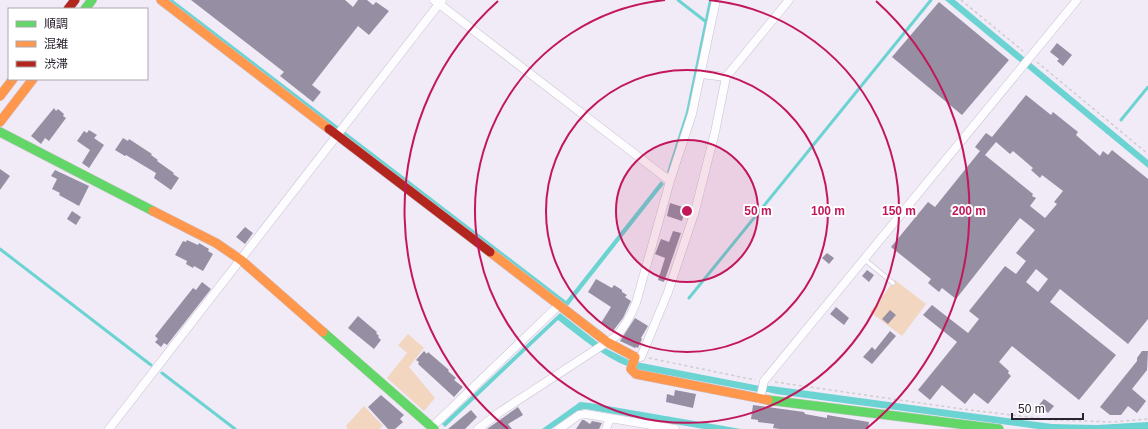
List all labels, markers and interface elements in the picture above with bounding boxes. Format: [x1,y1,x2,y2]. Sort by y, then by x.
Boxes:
legend [8,8,148,80]
text: 順調 [44,17,68,31]
text: 混雑 [44,37,68,51]
text: 渋滞 [44,57,68,71]
centre of rings [680,204,694,218]
text: 50 m [744,204,772,218]
text: 100 m [811,204,845,218]
text: 150 m [882,204,916,218]
text: 200 m [952,204,986,218]
scale bar [1012,395,1083,421]
text: 50 m [1018,402,1045,416]

